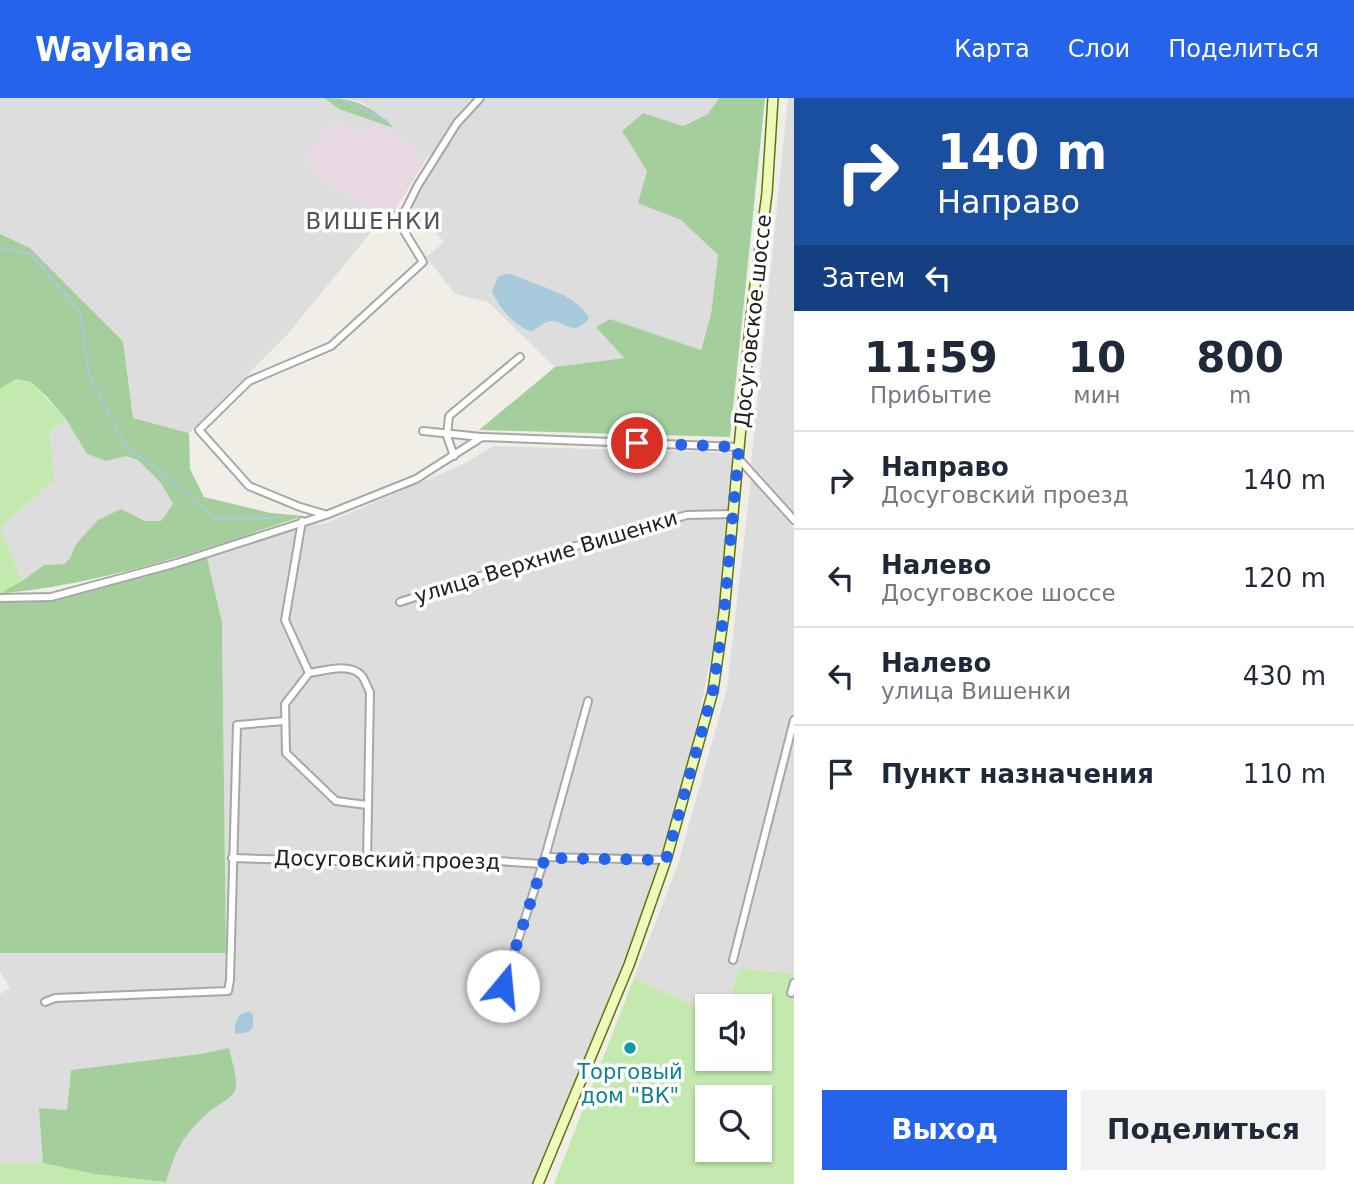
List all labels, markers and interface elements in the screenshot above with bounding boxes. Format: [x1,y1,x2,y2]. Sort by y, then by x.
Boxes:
text: Waylane [35,30,192,69]
text: Карта [954,35,1030,63]
text: Слои [1068,35,1130,63]
text: Поделиться [1168,35,1319,63]
text: 140 m [937,124,1107,181]
icon: right [822,126,913,217]
text: Направо [937,183,1080,221]
district label: ВИШЕНКИ [306,208,442,234]
street label: Досуговское шоссе [730,213,776,429]
icon: left [919,259,957,297]
text: Затем [822,263,905,293]
text: 11:59 [864,333,998,382]
text: 10 [1068,333,1126,382]
text: 800 [1196,333,1284,382]
text: Прибытие [870,382,992,408]
text: мин [1073,382,1121,408]
text: m [1229,382,1251,408]
pin [607,413,667,473]
icon: arrive [618,424,656,462]
text: Направо [881,452,1009,482]
icon: right [822,461,860,499]
text: 140 m [1243,465,1326,495]
text: Досуговский проезд [881,482,1129,508]
street label: улица Верхние Вишенки [412,506,680,608]
text: Налево [881,550,991,580]
icon: left [822,559,860,597]
text: 120 m [1243,563,1326,593]
text: Досуговское шоссе [881,580,1116,606]
text: Налево [881,648,991,678]
icon: left [822,657,860,695]
text: 430 m [1243,661,1326,691]
text: улица Вишенки [881,678,1071,704]
icon: arrive [822,755,860,793]
text: Пункт назначения [881,759,1154,789]
text: 110 m [1243,759,1326,789]
street label: Досуговский проезд [274,846,500,874]
position arrow [466,949,540,1023]
map controls [695,994,772,1162]
button: sound [695,994,772,1071]
marker: Торговый дом "ВК" [622,1040,638,1056]
place label: Торговый дом "ВК" [576,1060,683,1108]
button: search [695,1085,772,1162]
button: Выход [822,1090,1067,1170]
button: Поделиться [1081,1090,1326,1170]

